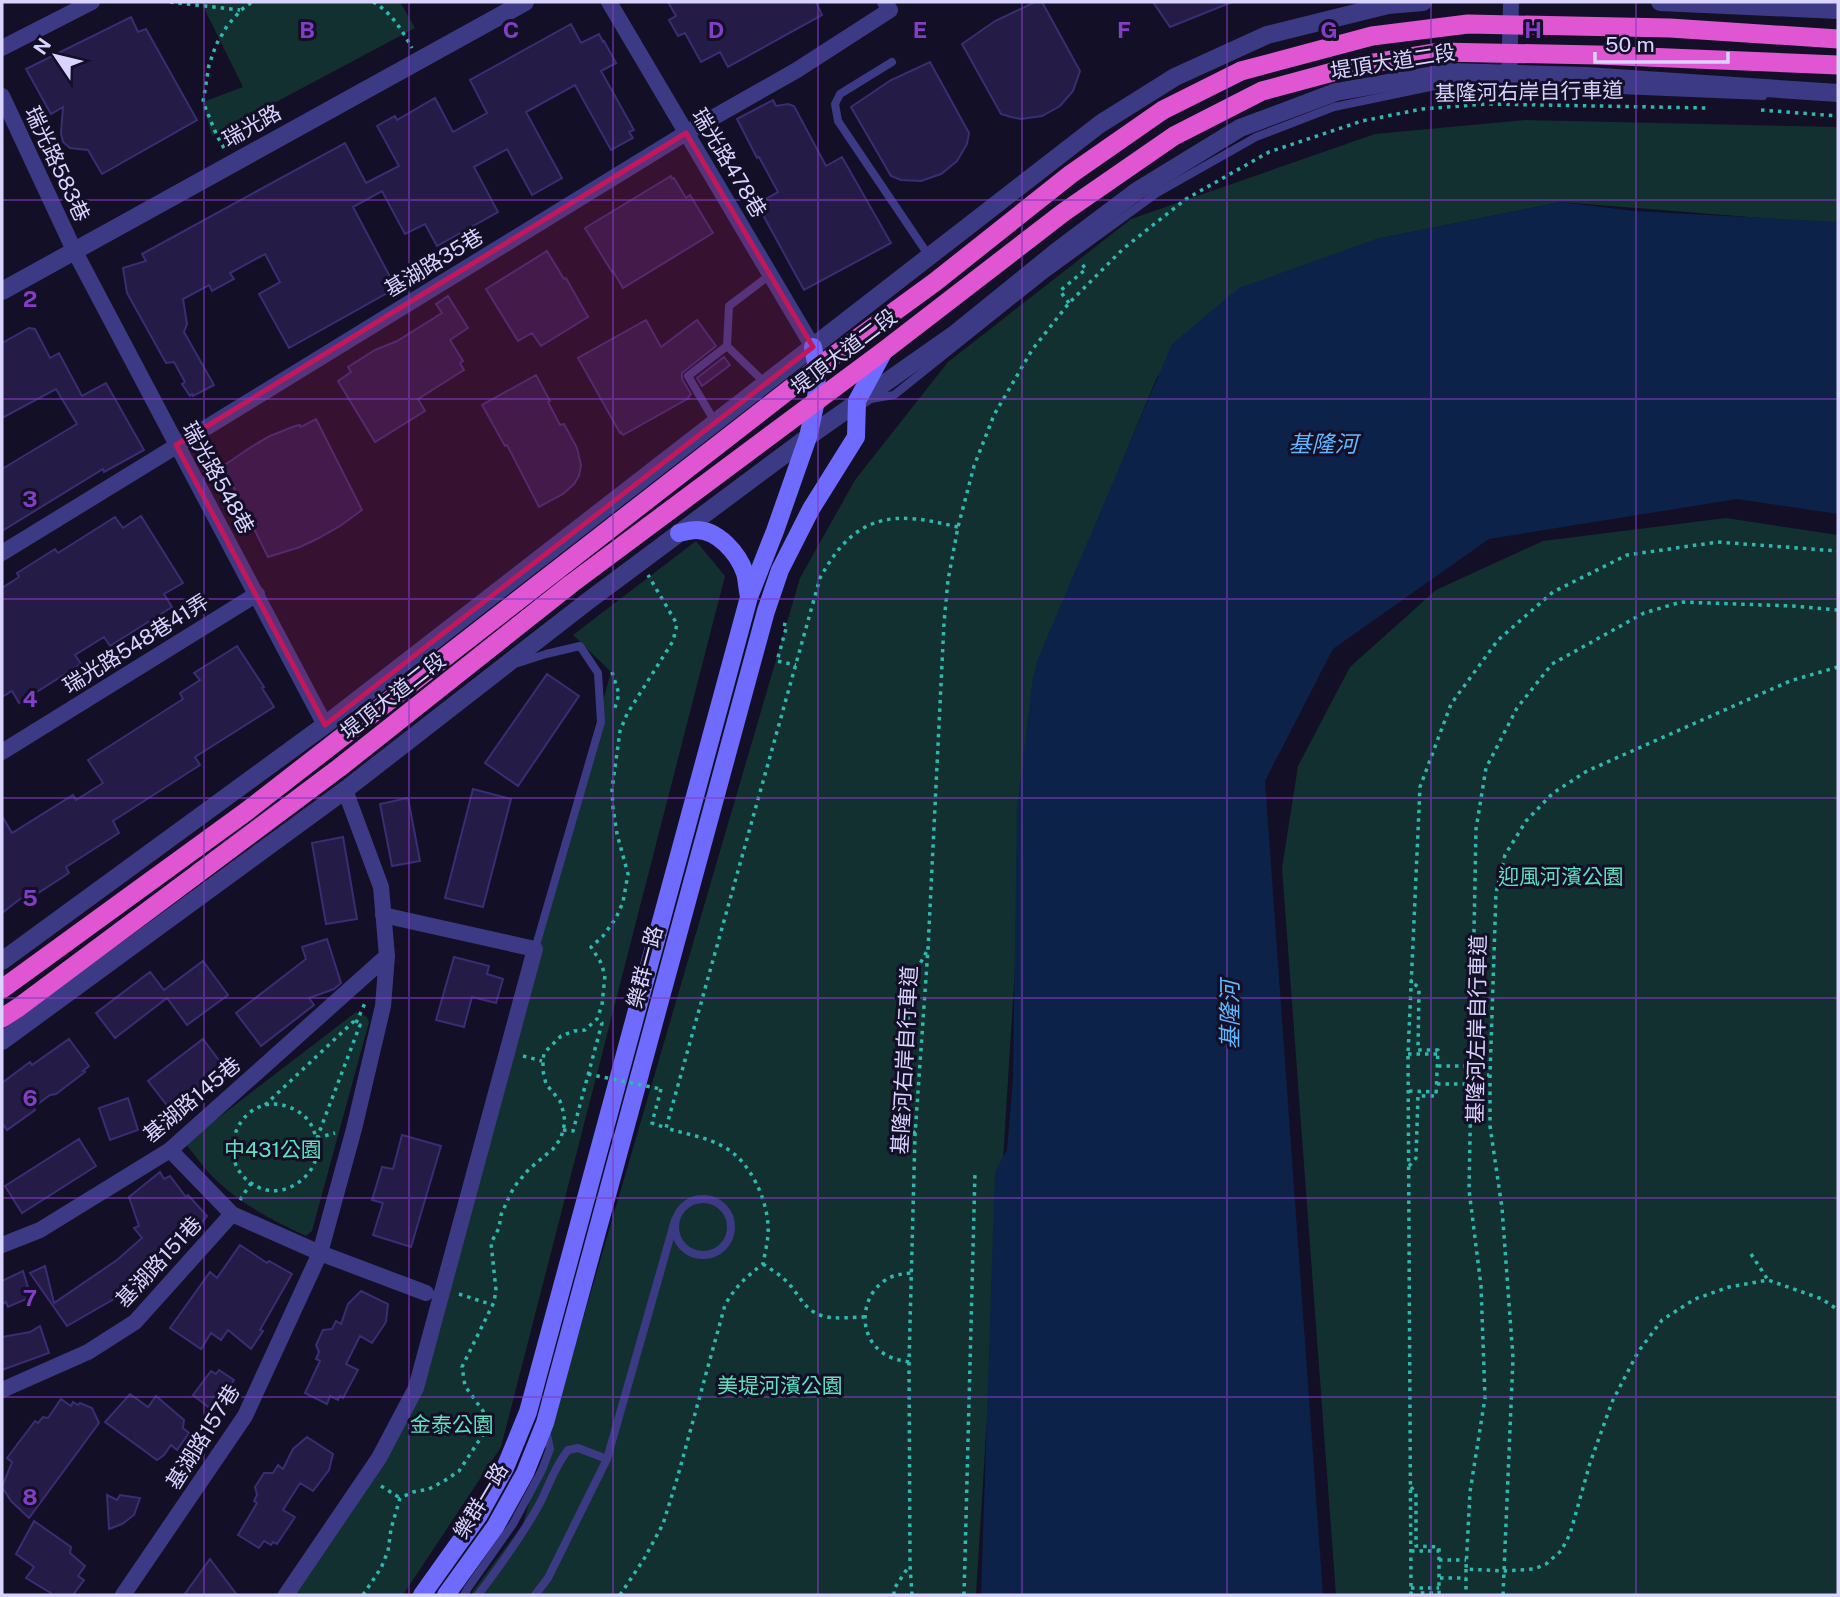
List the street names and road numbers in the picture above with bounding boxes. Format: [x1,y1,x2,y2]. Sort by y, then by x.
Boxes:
street label: 堤頂大道二段 [1329,39,1457,84]
street label: 基隆河右岸自行車道 [1434,77,1624,106]
street label: 瑞光路 [218,99,285,152]
street label: 瑞光路583巷 [20,102,95,225]
street label: 瑞光路478巷 [687,104,772,222]
street label: 基湖路35巷 [380,223,488,302]
street label: 堤頂大道二段 [786,304,902,399]
street label: 瑞光路548巷 [177,417,259,538]
street label: 瑞光路548巷41弄 [58,589,213,698]
street label: 堤頂大道二段 [335,647,450,744]
street label: 樂群一路 [622,923,667,1011]
street label: 基隆河左岸自行車道 [1462,934,1491,1124]
street label: 基隆河右岸自行車道 [887,965,922,1155]
street label: 基湖路145巷 [138,1052,245,1147]
street label: 基湖路151巷 [110,1211,207,1312]
street label: 基湖路157巷 [161,1380,245,1494]
street label: 樂群一路 [448,1458,513,1543]

